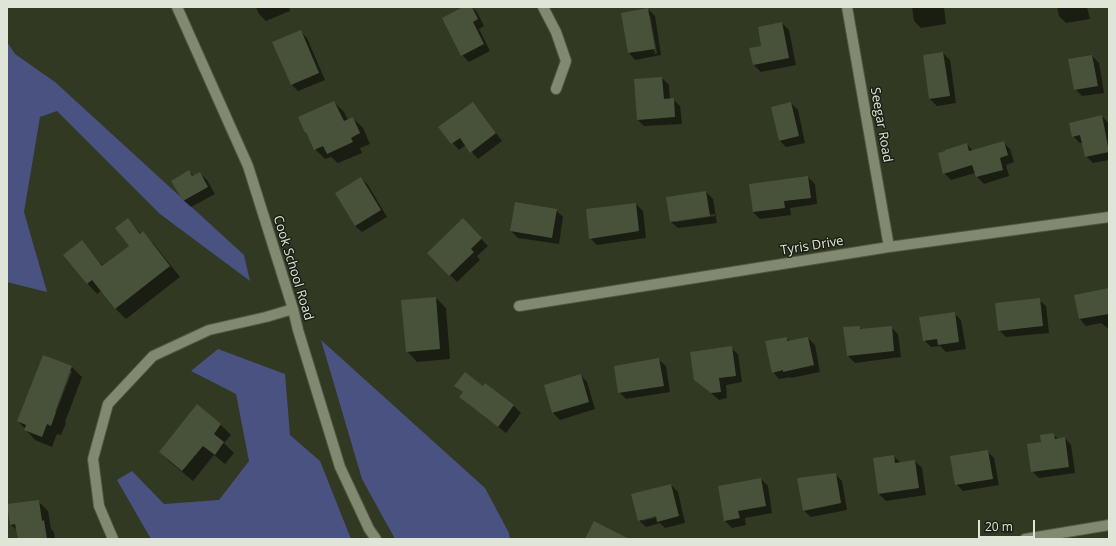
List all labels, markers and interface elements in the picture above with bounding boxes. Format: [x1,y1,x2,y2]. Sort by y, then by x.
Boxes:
street label: Seegar Road [867,86,895,164]
street label: Cook School Road [270,214,316,322]
street label: Tyris Drive [779,233,845,259]
scale bar [980,512,1037,538]
text: 20 m [985,518,1013,535]

